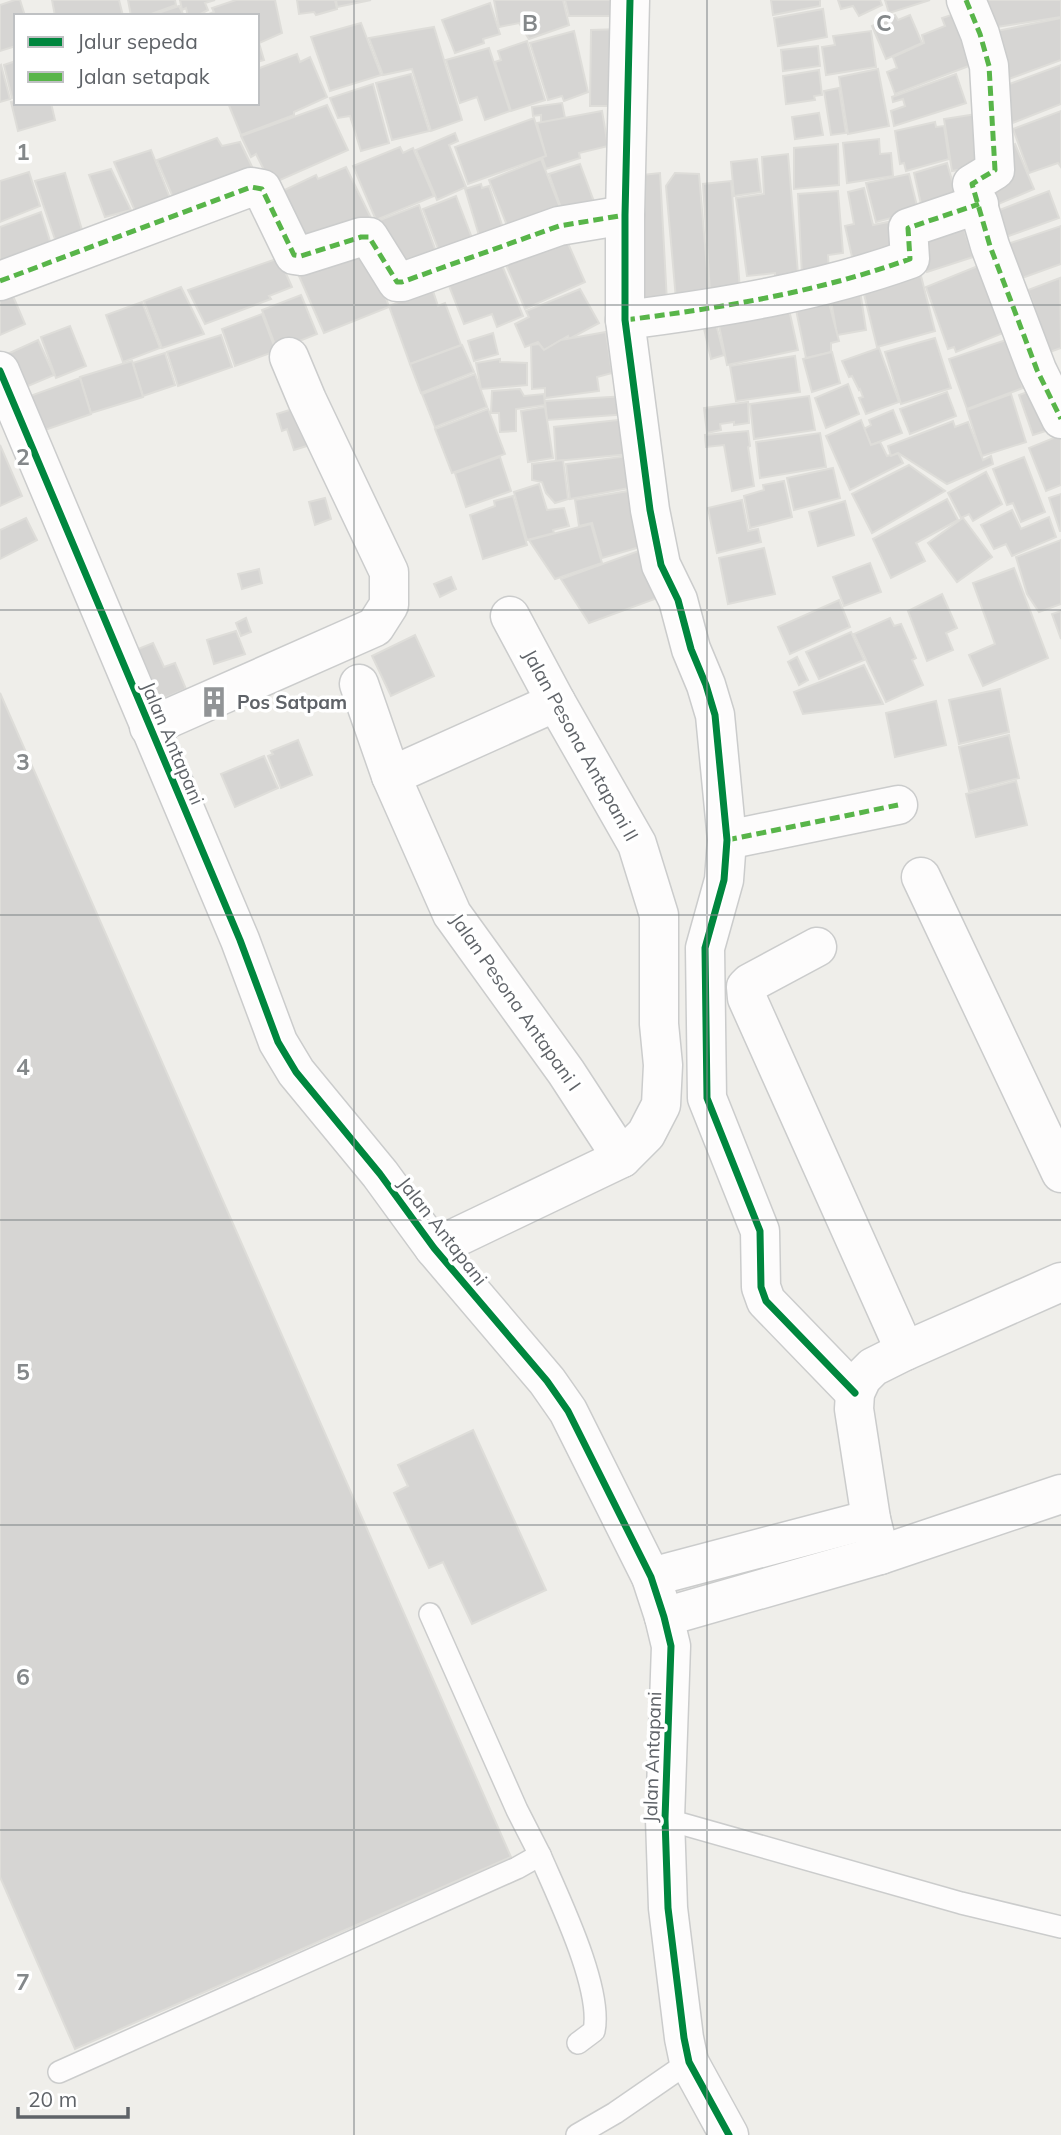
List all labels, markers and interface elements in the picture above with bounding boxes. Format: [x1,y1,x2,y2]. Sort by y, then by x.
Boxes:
text: B [522,8,538,37]
text: C [876,8,892,37]
legend [14,14,259,105]
text: Jalur sepeda [77,28,198,54]
text: Jalan setapak [77,63,210,89]
text: 1 [16,137,30,166]
text: 2 [16,442,30,471]
street label: Jalan Pesona Antapani II [518,645,644,845]
street label: Jalan Antapani [136,678,210,808]
building icon: Pos Satpam [197,685,231,719]
place label: Pos Satpam [237,690,347,714]
text: 3 [16,747,30,776]
street label: Jalan Pesona Antapani I [446,909,586,1095]
text: 4 [16,1052,30,1081]
street label: Jalan Antapani [393,1172,493,1290]
text: 5 [16,1357,30,1386]
text: 6 [16,1662,30,1691]
street label: Jalan Antapani [638,1691,666,1823]
text: 7 [16,1967,30,1996]
scale bar [18,2076,128,2120]
text: 20 m [28,2086,77,2112]

